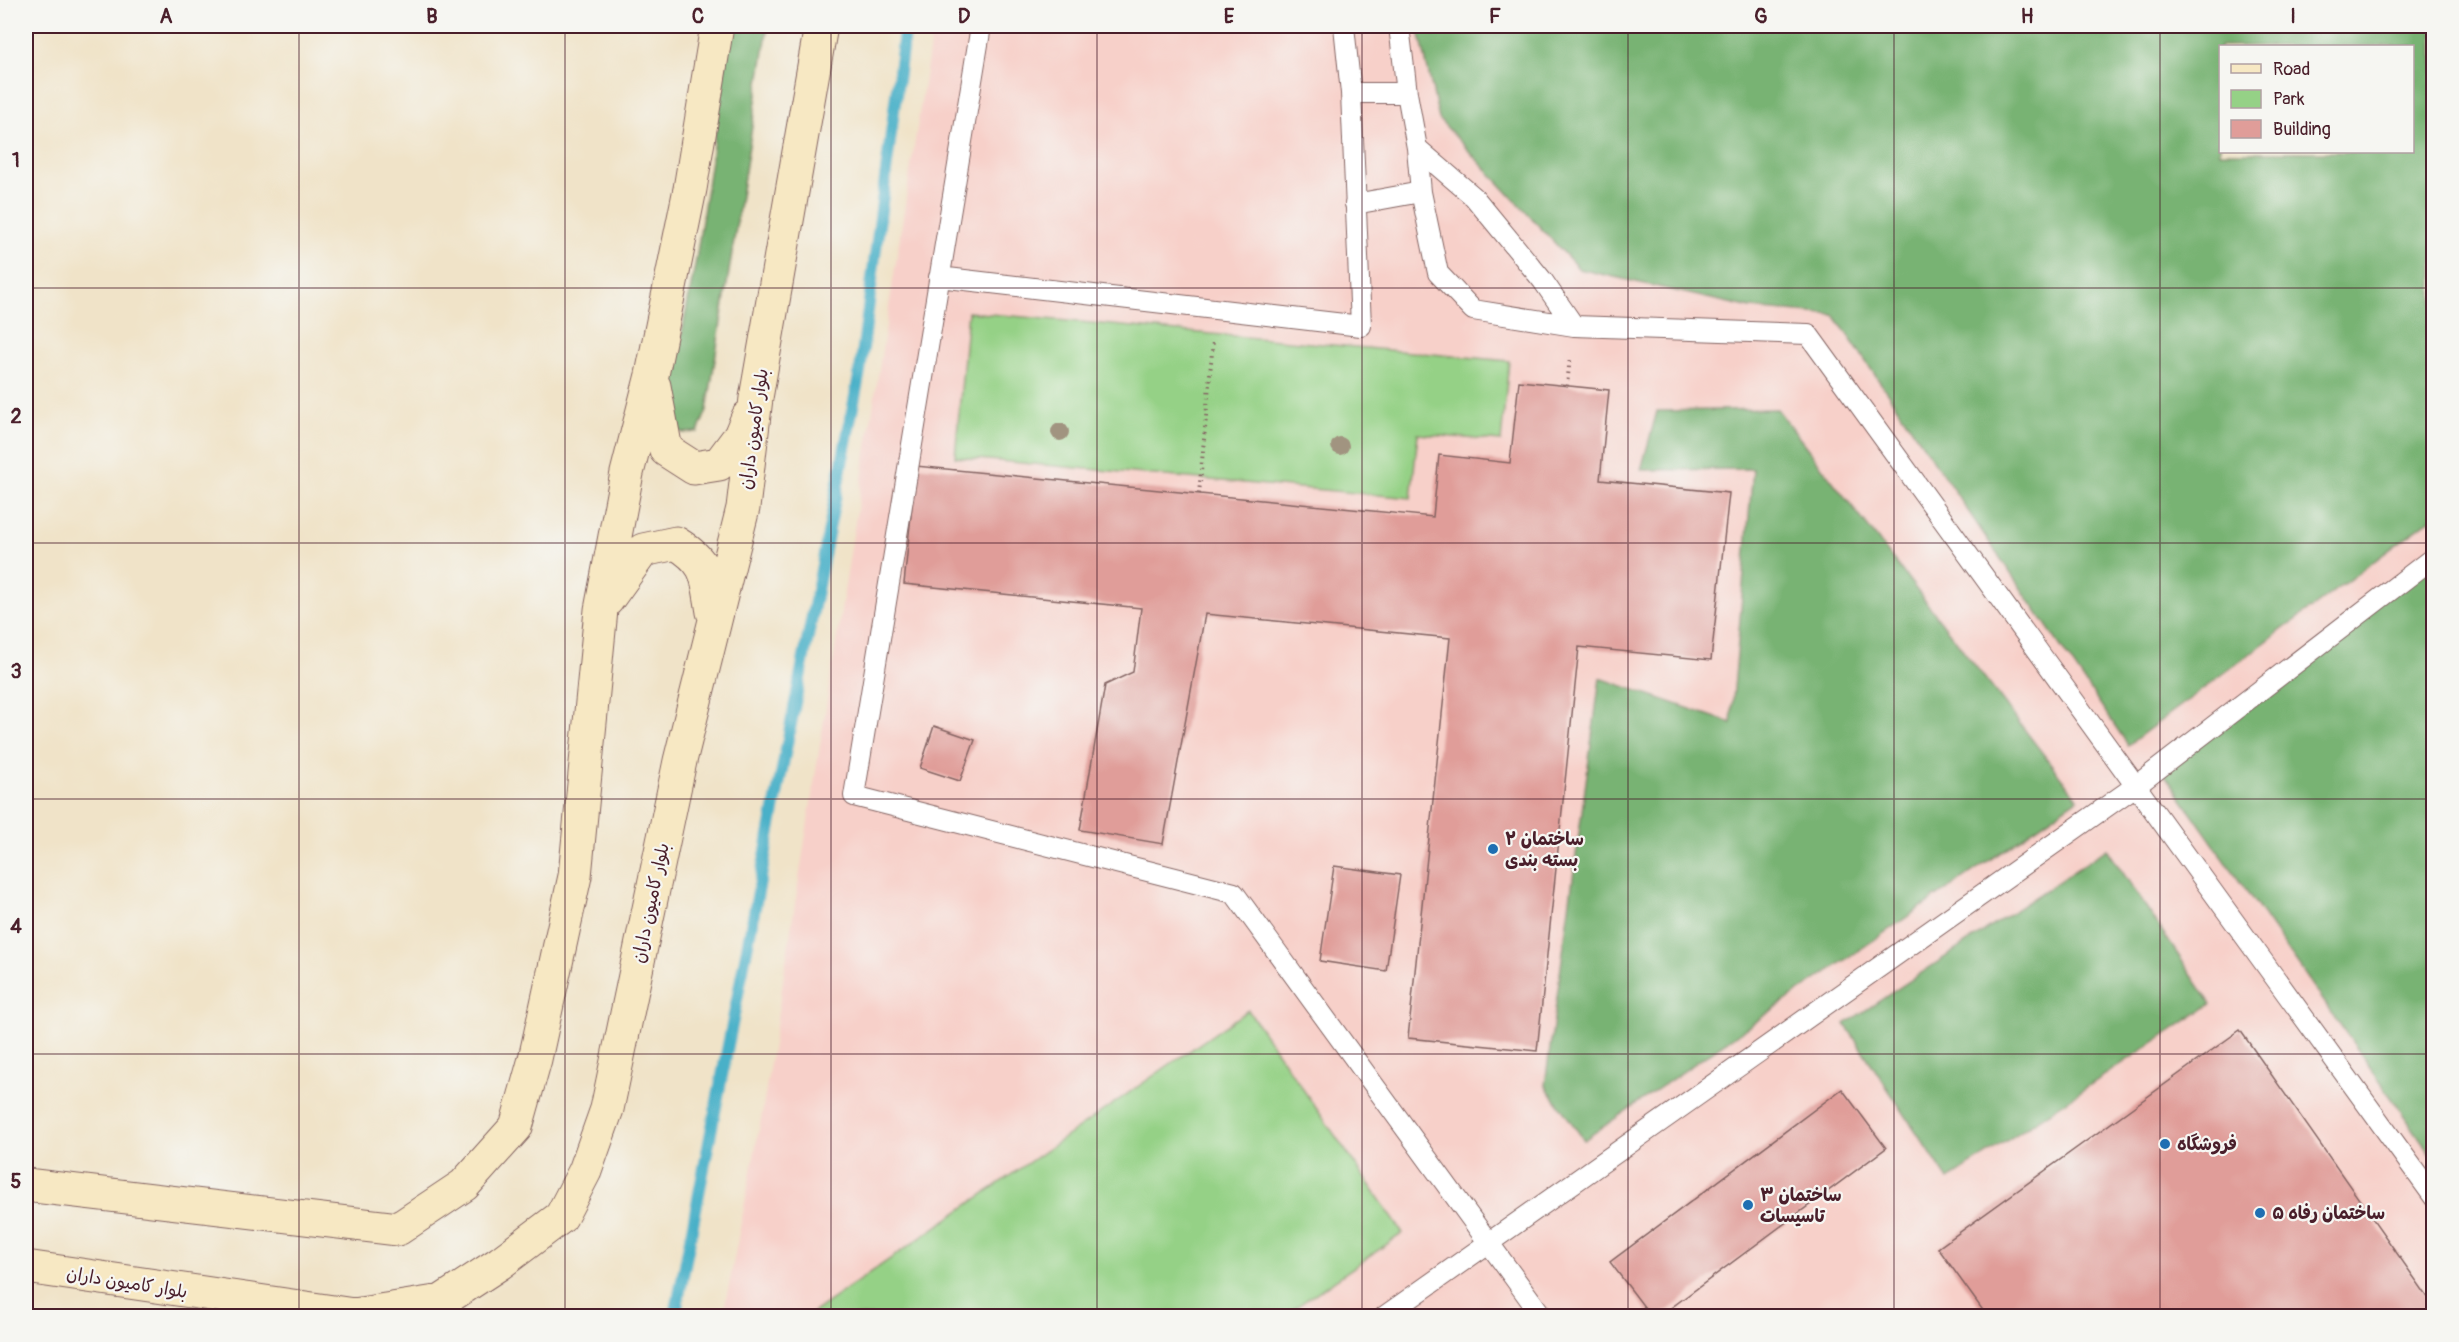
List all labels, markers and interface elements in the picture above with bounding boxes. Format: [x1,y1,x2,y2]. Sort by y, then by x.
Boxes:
text: A [160,4,173,29]
text: B [426,4,438,29]
text: C [692,4,704,29]
text: D [958,4,971,29]
text: E [1224,4,1235,29]
text: F [1489,4,1501,29]
text: G [1754,4,1768,29]
text: H [2021,4,2034,29]
text: I [2290,4,2296,29]
legend [2219,45,2414,153]
text: Road [2273,58,2310,81]
text: Park [2273,88,2305,111]
text: Building [2273,118,2331,141]
text: 1 [12,148,20,173]
street label: بلوار کامیون داران [734,367,774,491]
text: 2 [10,404,22,429]
text: 3 [10,659,22,684]
place label: ۲ ساختمان بسته بندی [1505,828,1584,872]
street label: بلوار کامیون داران [627,841,675,965]
marker: ۲ ساختمان بسته بندی [1486,842,1500,856]
text: 4 [10,914,22,939]
place label: فروشگاه [2177,1133,2237,1156]
marker: فروشگاه [2158,1137,2172,1151]
text: 5 [11,1169,22,1194]
place label: ۳ ساختمان تاسیسات [1760,1184,1842,1228]
marker: ۳ ساختمان تاسیسات [1741,1198,1755,1212]
place label: ۵ ساختمان رفاه [2272,1202,2385,1225]
marker: ۵ ساختمان رفاه [2253,1206,2267,1220]
street label: بلوار کامیون داران [65,1262,189,1304]

